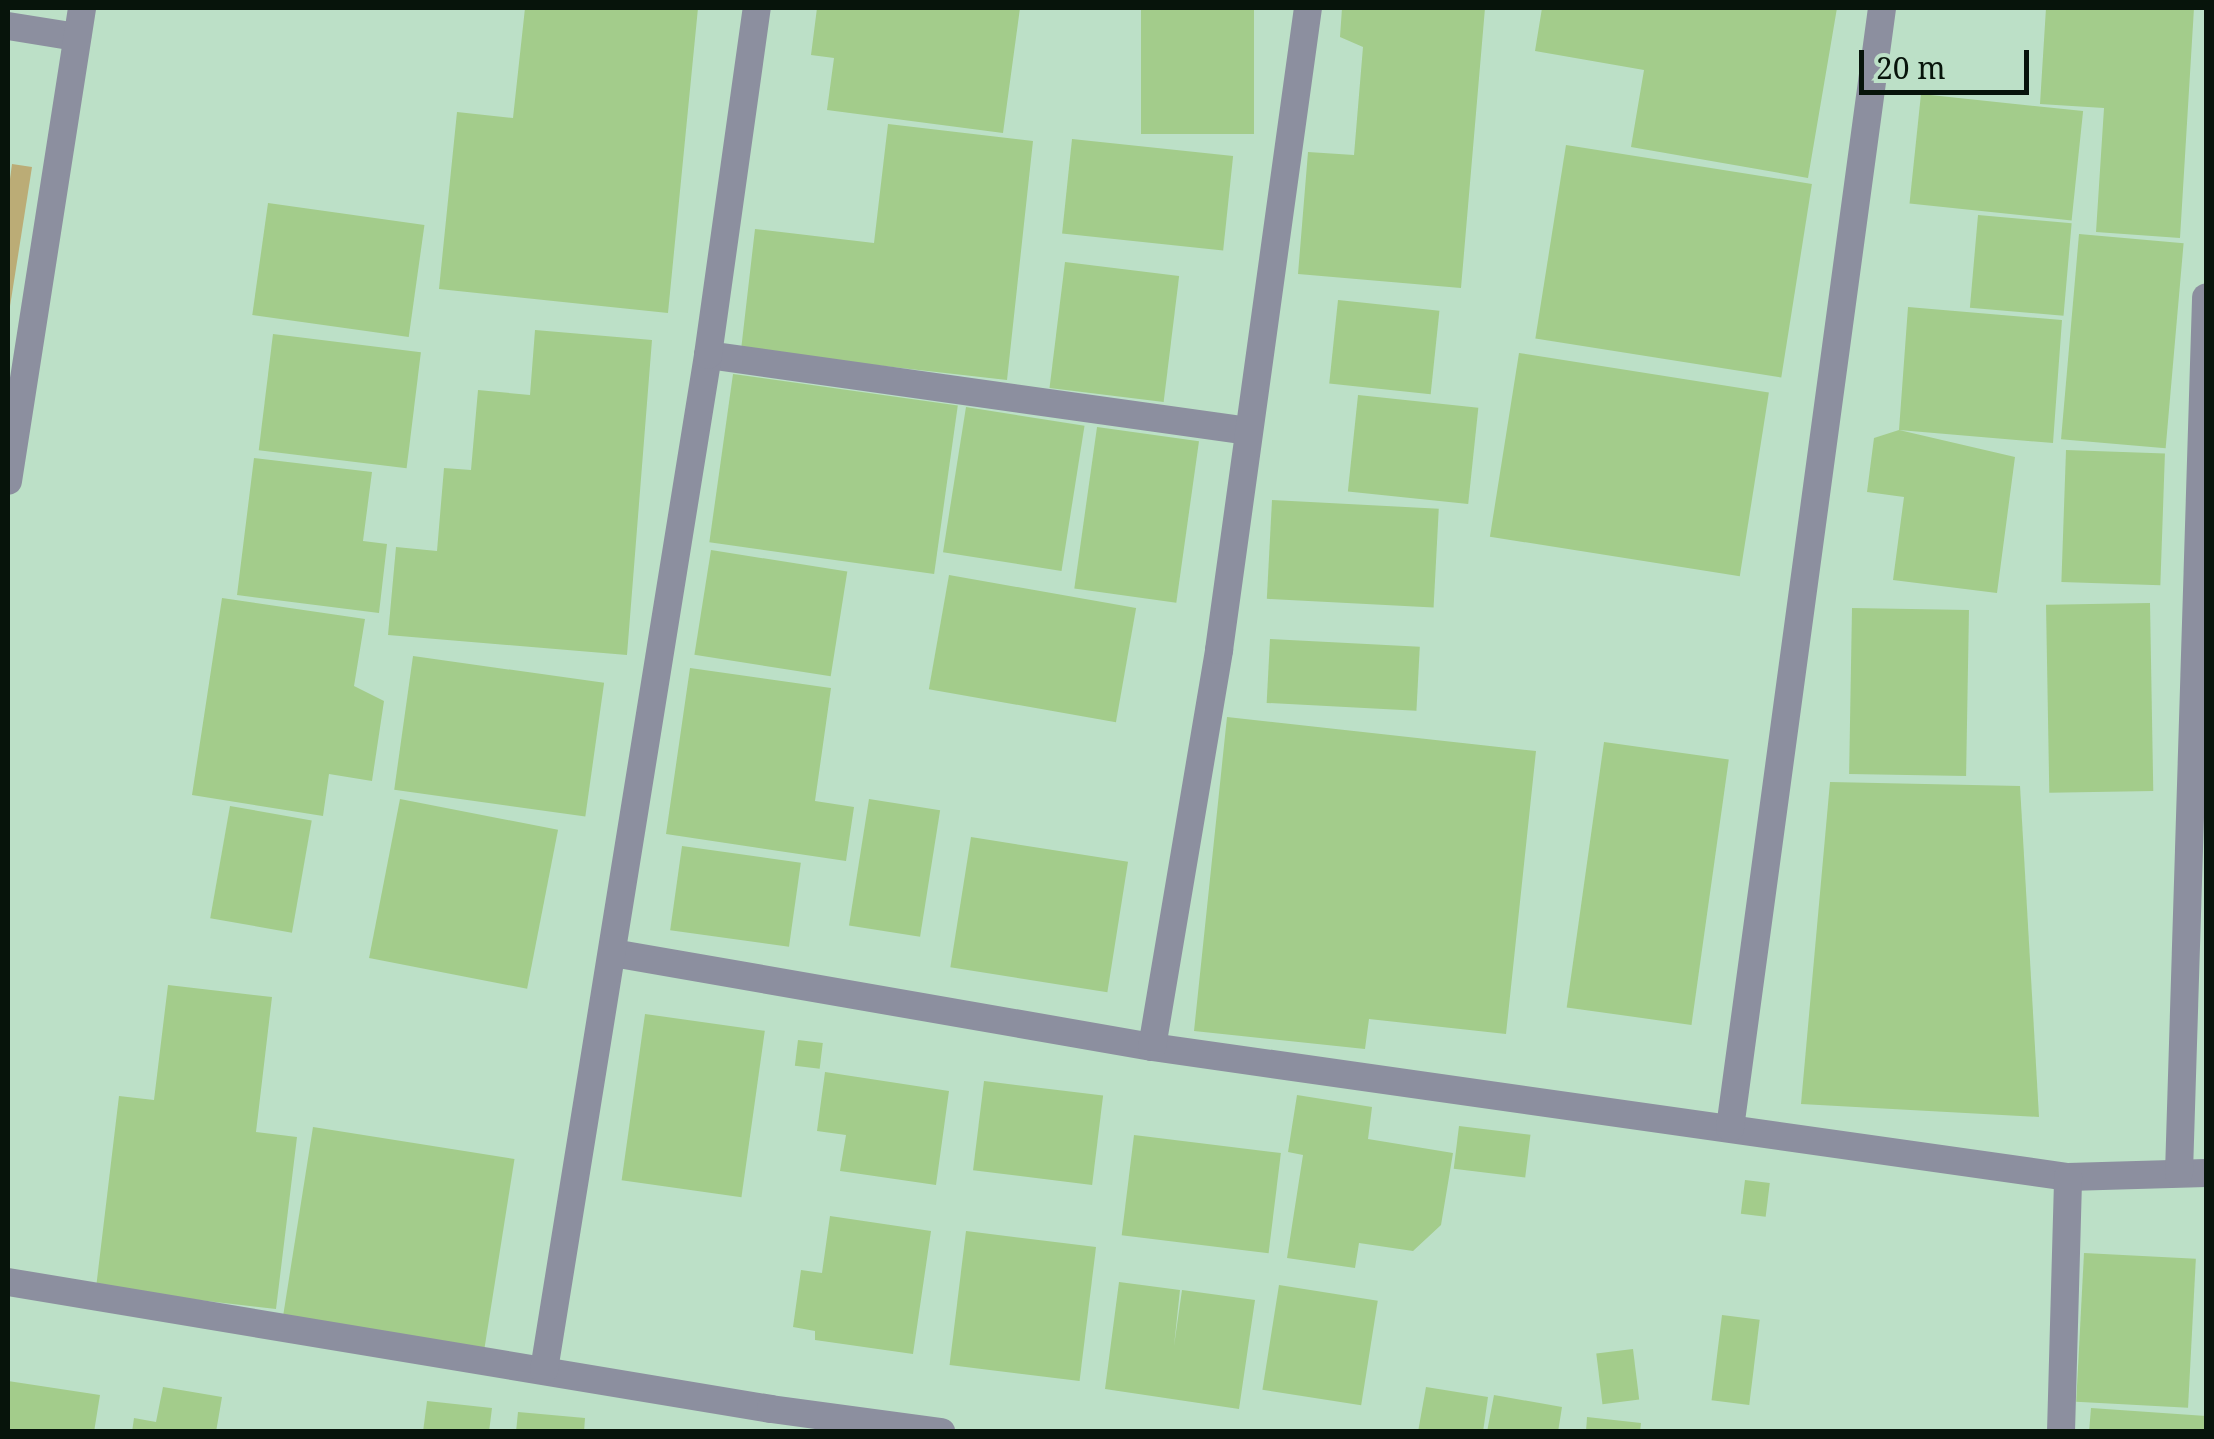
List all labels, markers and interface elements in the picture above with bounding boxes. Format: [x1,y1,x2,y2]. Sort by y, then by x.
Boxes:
scale bar [1864,30,2034,92]
text: 20 m [1876,47,1946,88]

